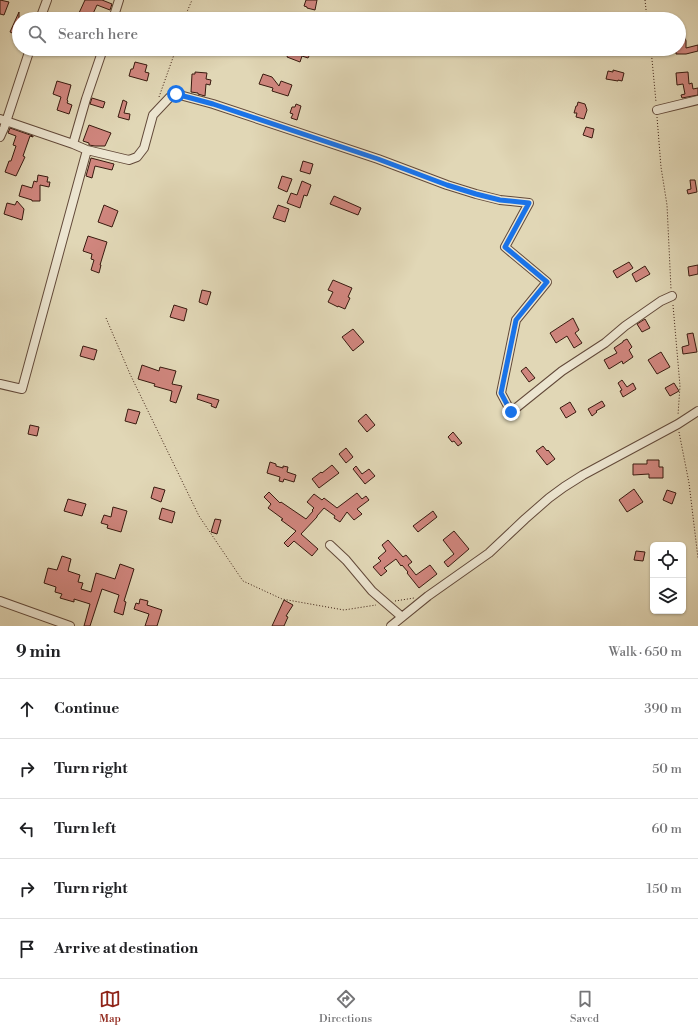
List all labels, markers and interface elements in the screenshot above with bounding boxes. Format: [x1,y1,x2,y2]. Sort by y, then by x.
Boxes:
search box [12,12,686,56]
icon: search [26,23,48,45]
text: Search here [58,25,138,44]
route start [167,85,185,103]
route end [502,403,520,421]
map controls [650,542,686,614]
button: locate [650,542,686,578]
button: layers [650,578,686,614]
text: 9 min [16,641,61,663]
text: Walk · 650 m [609,644,682,660]
icon: ahead [16,698,38,720]
text: Continue [54,699,119,718]
text: 390 m [644,701,682,717]
icon: right [16,758,38,780]
text: Turn right [54,759,128,778]
text: 50 m [652,761,682,777]
icon: left [16,818,38,840]
text: Turn left [54,819,116,838]
text: 60 m [651,821,682,837]
icon: right [16,878,38,900]
text: Turn right [54,879,128,898]
text: 150 m [647,881,682,897]
icon: arrive [16,938,38,960]
text: Arrive at destination [54,939,198,958]
tab: Map [99,988,121,1026]
tab: Directions [319,988,372,1026]
tab: Saved [570,988,599,1026]

